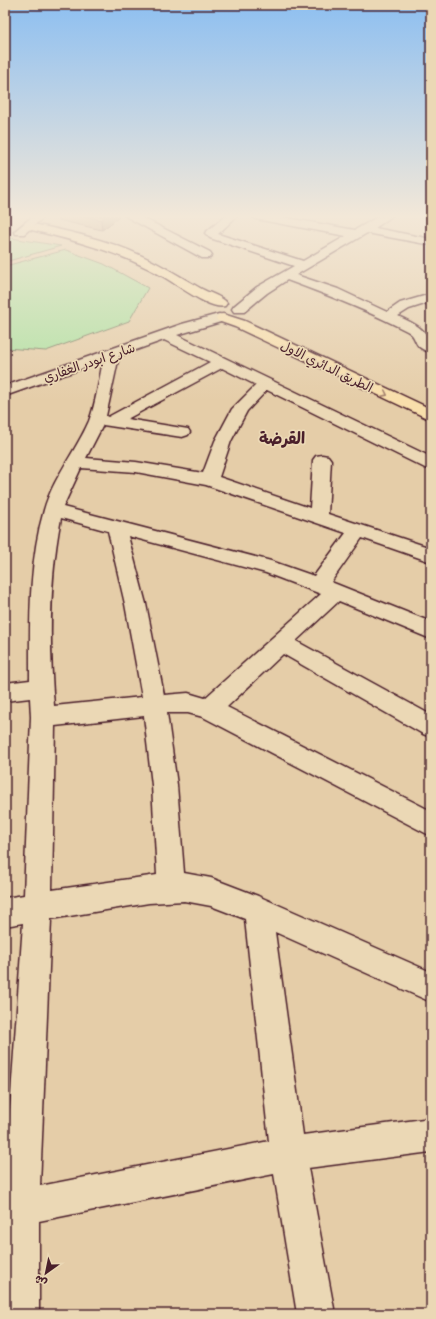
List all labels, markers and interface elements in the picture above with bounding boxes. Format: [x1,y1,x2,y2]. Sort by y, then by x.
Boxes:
street label: الطريق الدائري الاول [276,338,375,399]
street label: شارع ابودر الغفاري [41,340,138,389]
one-way arrow [381,389,389,396]
district label: القرضة [259,429,305,452]
north arrow [26,1253,66,1293]
text: ش [32,1270,51,1290]

